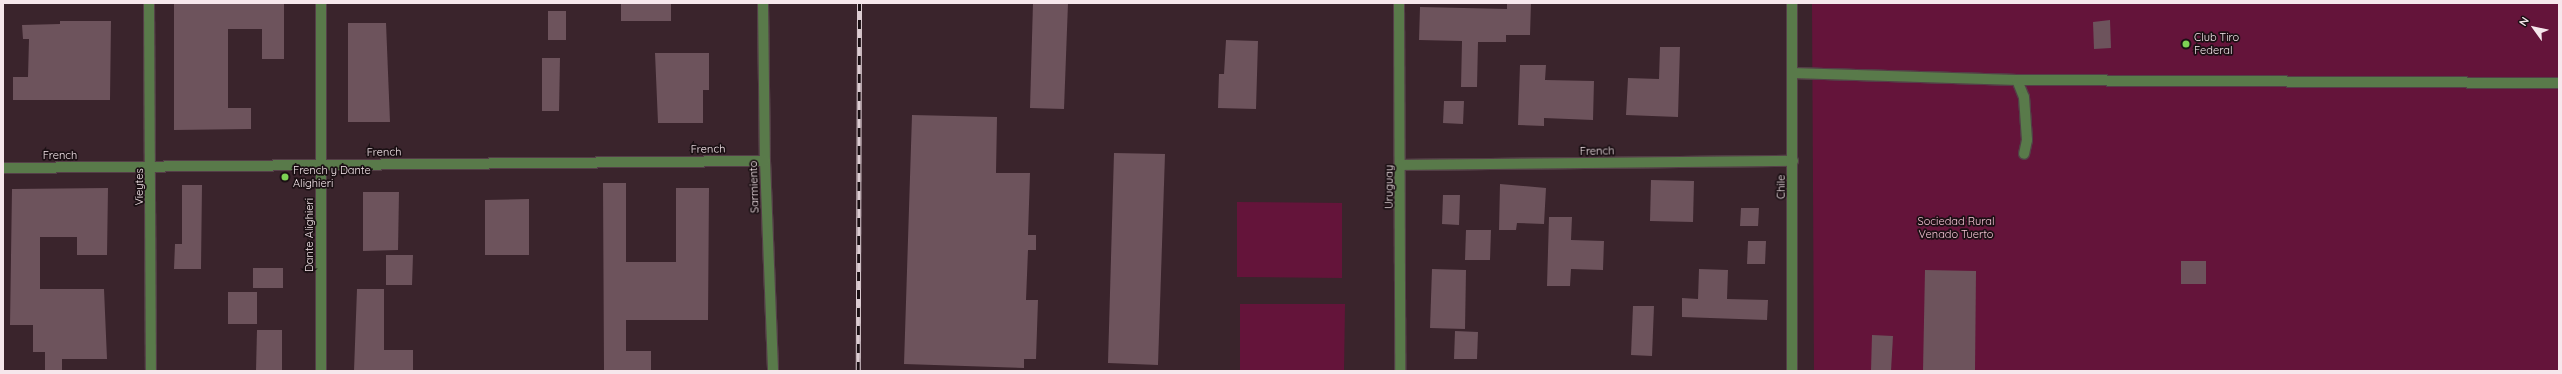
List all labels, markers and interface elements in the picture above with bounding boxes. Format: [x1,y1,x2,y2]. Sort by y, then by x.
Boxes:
north arrow [2514,8,2554,48]
text: N [2516,14,2532,29]
place label: Club Tiro Federal [2194,31,2239,57]
marker: Club Tiro Federal [2181,39,2191,49]
street label: French [691,142,725,156]
street label: French [1580,144,1614,158]
street label: French [367,145,401,159]
street label: French [43,148,77,162]
street label: Sarmiento [746,161,762,213]
place label: French y Dante Alighieri [293,164,371,190]
street label: Uruguay [1382,165,1396,209]
street label: Vieytes [132,168,146,206]
marker: French y Dante Alighieri [280,172,290,182]
street label: Chile [1774,175,1788,199]
street label: Dante Alighieri [302,198,316,272]
park label: Sociedad Rural Venado Tuerto [1918,215,1994,241]

